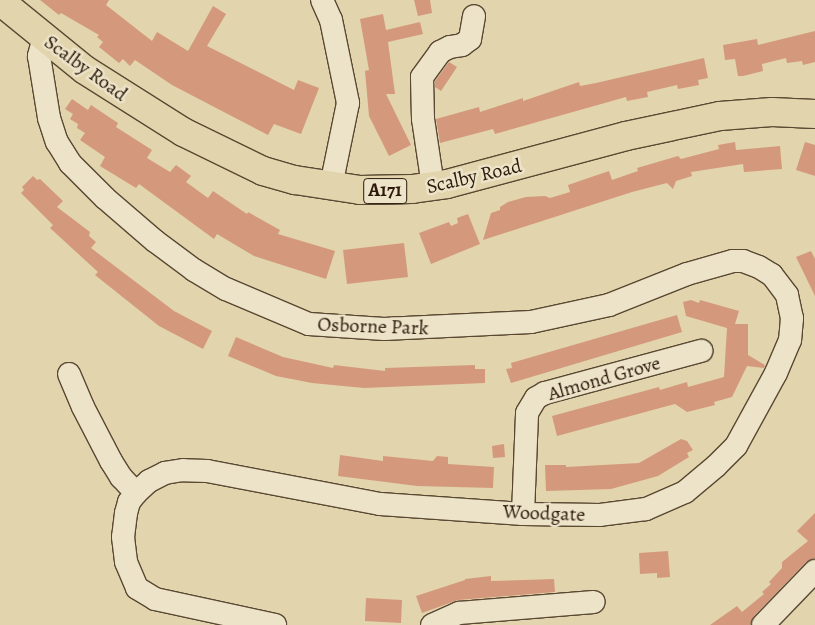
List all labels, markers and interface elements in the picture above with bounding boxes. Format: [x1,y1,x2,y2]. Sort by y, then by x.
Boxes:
street label: Scalby Road [40,30,132,106]
street label: Scalby Road [424,153,524,199]
road number: A171 [362,175,408,208]
street label: Osborne Park [317,312,429,340]
street label: Almond Grove [545,350,663,406]
street label: Woodgate [502,500,586,526]

